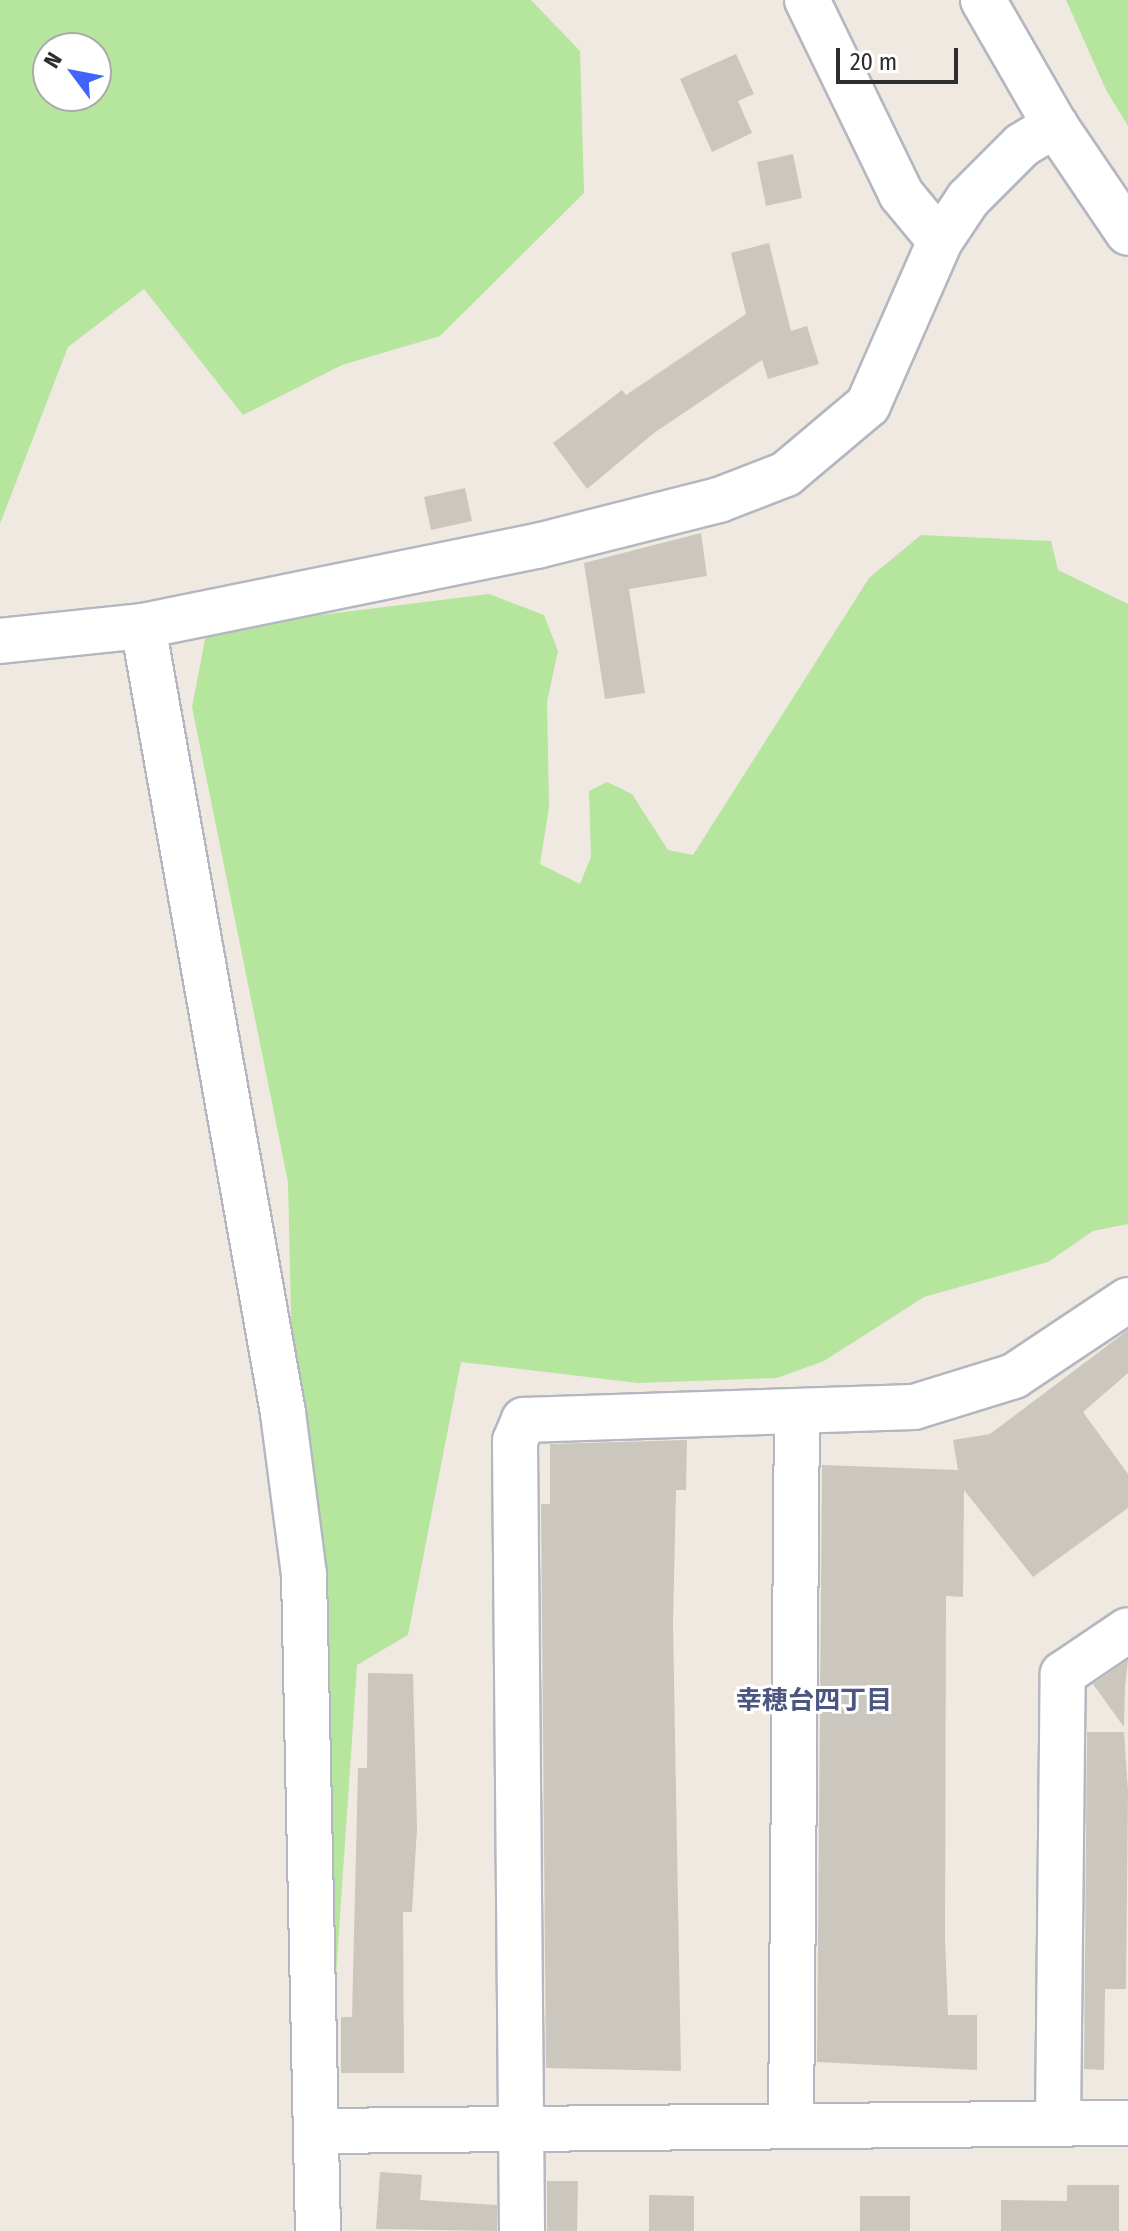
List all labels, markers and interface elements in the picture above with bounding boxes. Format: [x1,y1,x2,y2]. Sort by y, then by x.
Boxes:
north arrow [32,32,112,112]
scale bar [840,32,962,82]
text: N [38,47,68,73]
text: 20 m [850,48,897,76]
district label: 幸穂台四丁目 [736,1685,892,1717]

